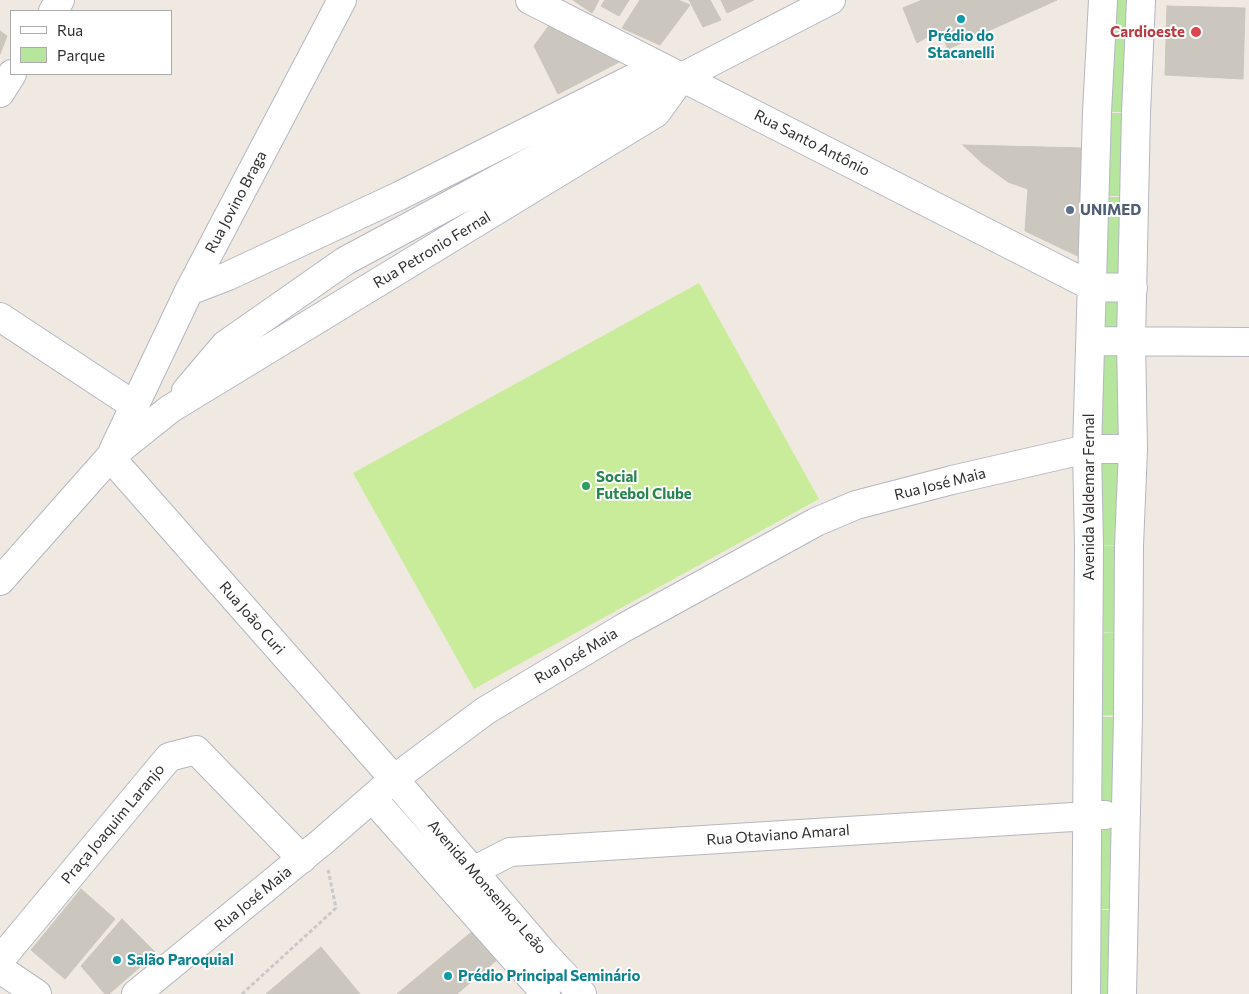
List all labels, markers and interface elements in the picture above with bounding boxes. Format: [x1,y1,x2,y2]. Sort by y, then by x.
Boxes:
legend [10,10,172,75]
marker: Prédio do Stacanelli [955,13,967,25]
text: Rua [57,21,83,39]
place label: Cardioeste [1110,23,1185,41]
marker: Cardioeste [1189,25,1203,39]
place label: Prédio do Stacanelli [927,27,995,62]
text: Parque [57,46,105,64]
street label: Rua Santo Antônio [751,106,873,180]
street label: Rua Jovino Braga [201,148,271,256]
place label: UNIMED [1080,201,1141,219]
marker: UNIMED [1064,204,1076,216]
street label: Rua Petronio Fernal [370,208,494,292]
street label: Avenida Valdemar Fernal [1080,414,1098,580]
street label: Rua José Maia [892,464,988,504]
place label: Social Futebol Clube [596,468,692,503]
marker: Social Futebol Clube [580,480,592,492]
street label: Rua João Curi [216,578,288,658]
street label: Rua José Maia [531,624,621,688]
street label: Praça Joaquim Laranjo [58,760,168,888]
street label: Avenida Monsenhor Leão [424,816,550,958]
street label: Rua Otaviano Amaral [706,821,850,849]
street label: Rua José Maia [211,863,295,935]
place label: Salão Paroquial [127,951,234,969]
marker: Salão Paroquial [111,954,123,966]
place label: Prédio Principal Seminário [458,967,640,985]
marker: Prédio Principal Seminário [442,970,454,982]

